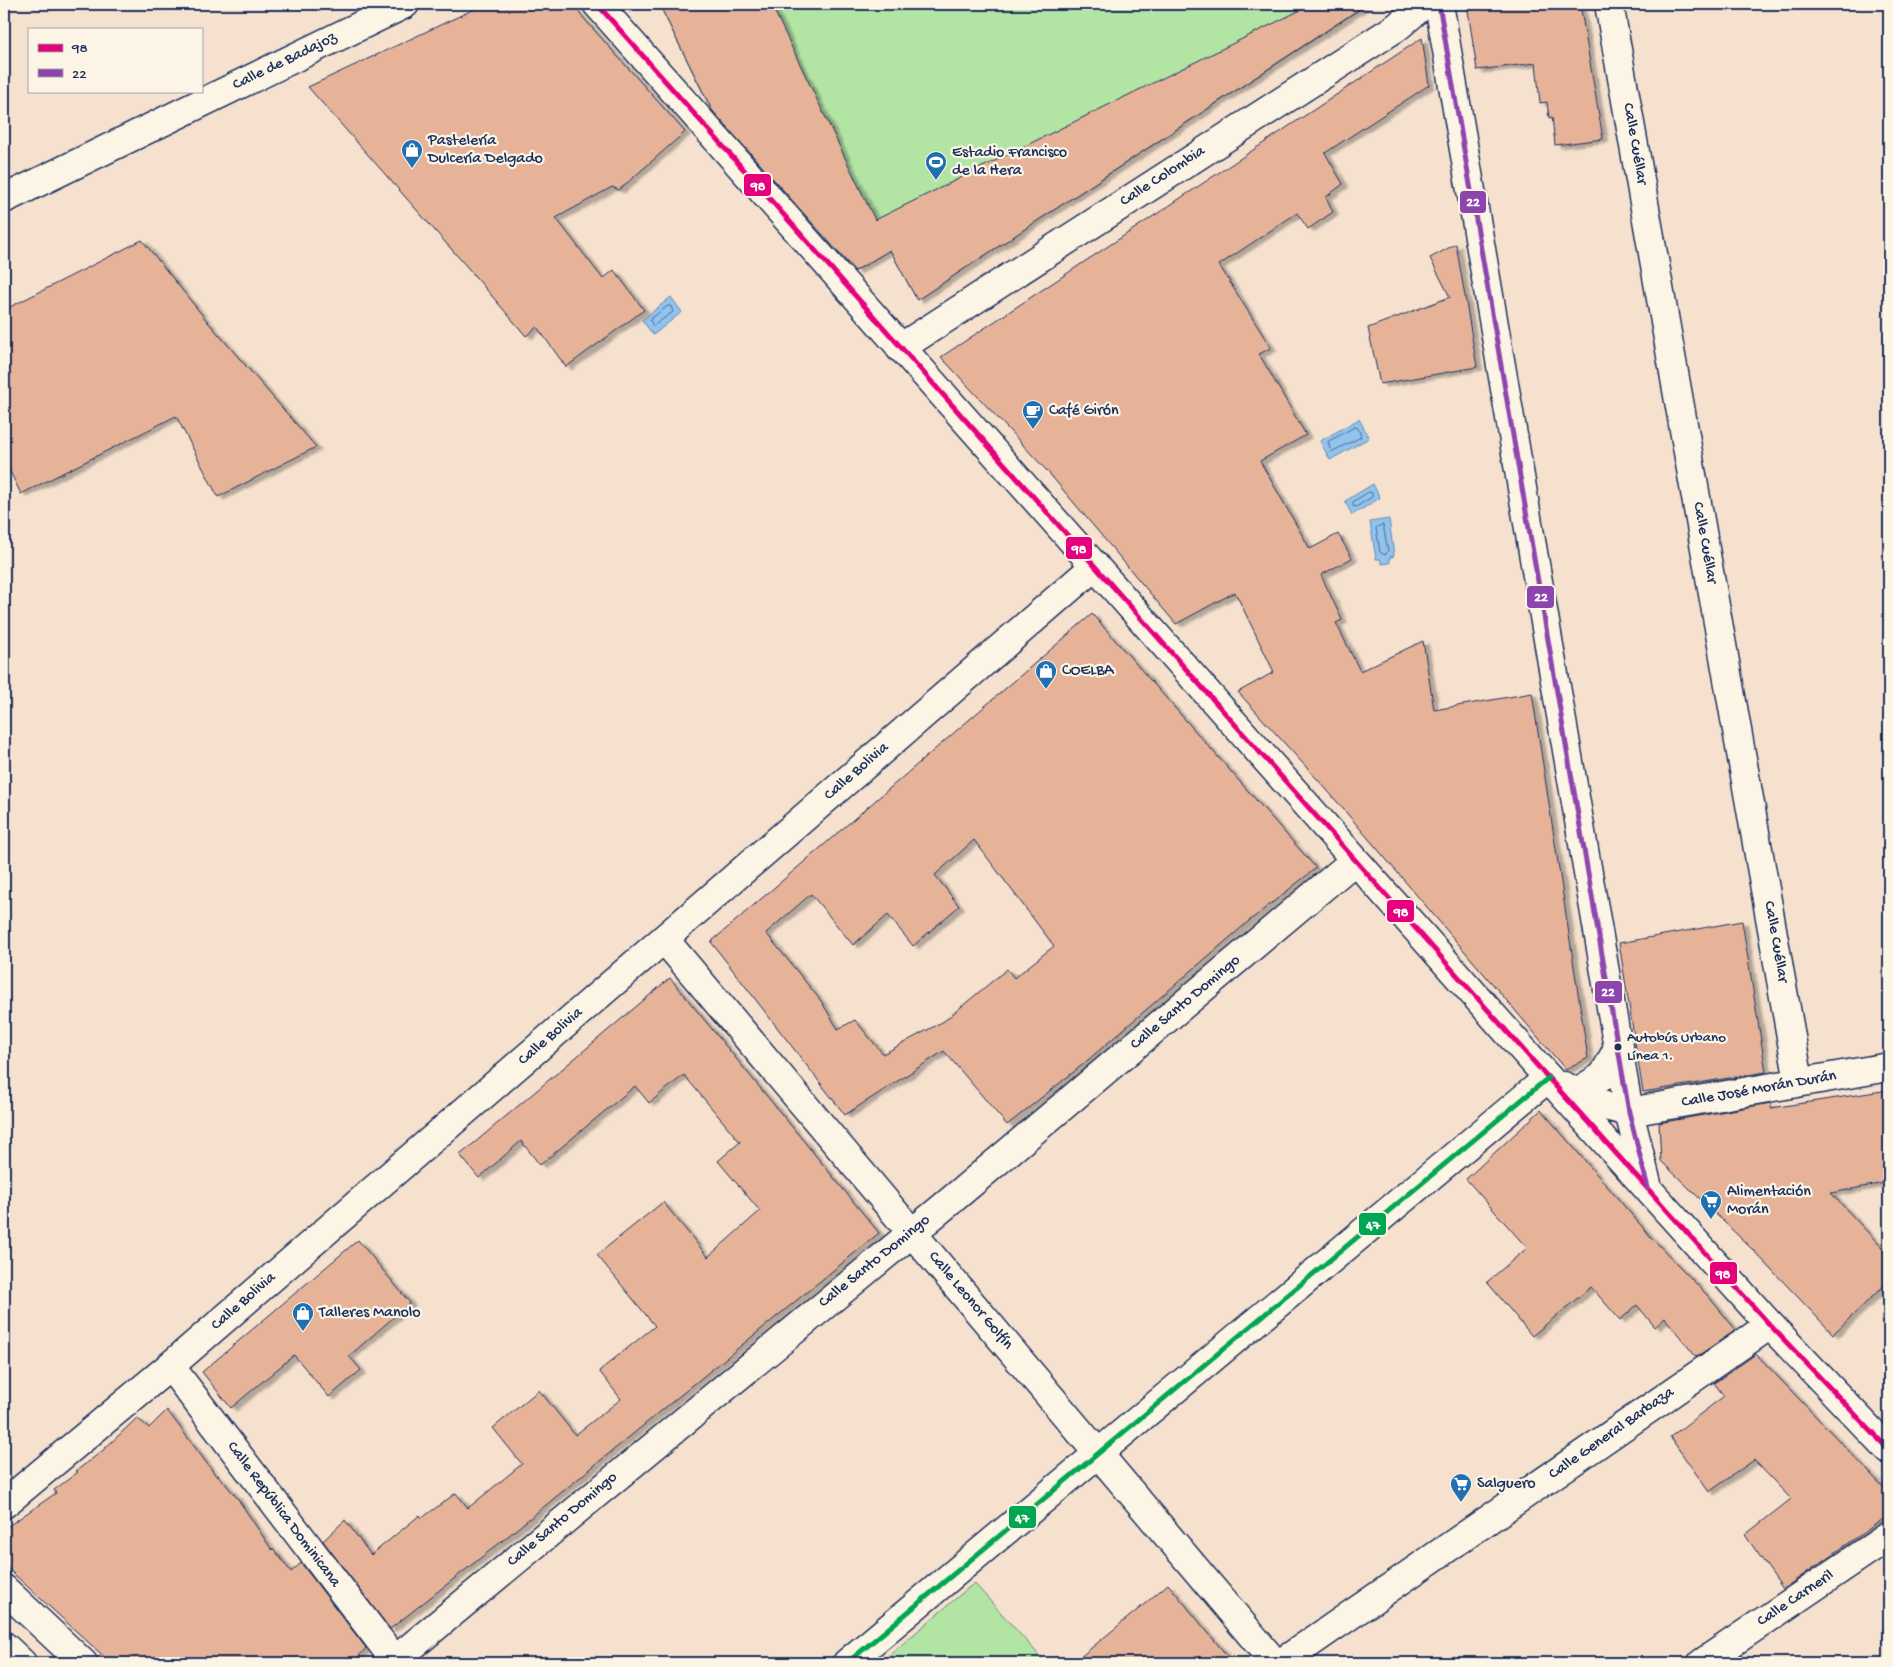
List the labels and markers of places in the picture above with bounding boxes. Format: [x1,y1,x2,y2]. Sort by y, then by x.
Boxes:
place label: Pastelería Dulcería Delgado [427,132,543,169]
shop icon: Pastelería Dulcería Delgado [400,138,424,169]
place label: Estadio Francisco de la Hera [952,144,1067,181]
sports icon: Estadio Francisco de la Hera [924,150,948,181]
cafe icon: Café Girón [1021,399,1045,430]
place label: Café Girón [1049,402,1119,421]
shop icon: COELBA [1034,659,1058,690]
place label: COELBA [1062,662,1115,681]
place label: Autobús Urbano Línea 1. [1627,1029,1726,1065]
marker: Autobús Urbano Línea 1. [1613,1042,1623,1052]
place label: Alimentación Morán [1727,1183,1811,1220]
supermarket icon: Alimentación Morán [1699,1189,1723,1220]
shop icon: Talleres Manolo [291,1301,315,1332]
place label: Talleres Manolo [318,1304,421,1323]
supermarket icon: Salguero [1449,1472,1473,1503]
place label: Salguero [1477,1475,1536,1494]

